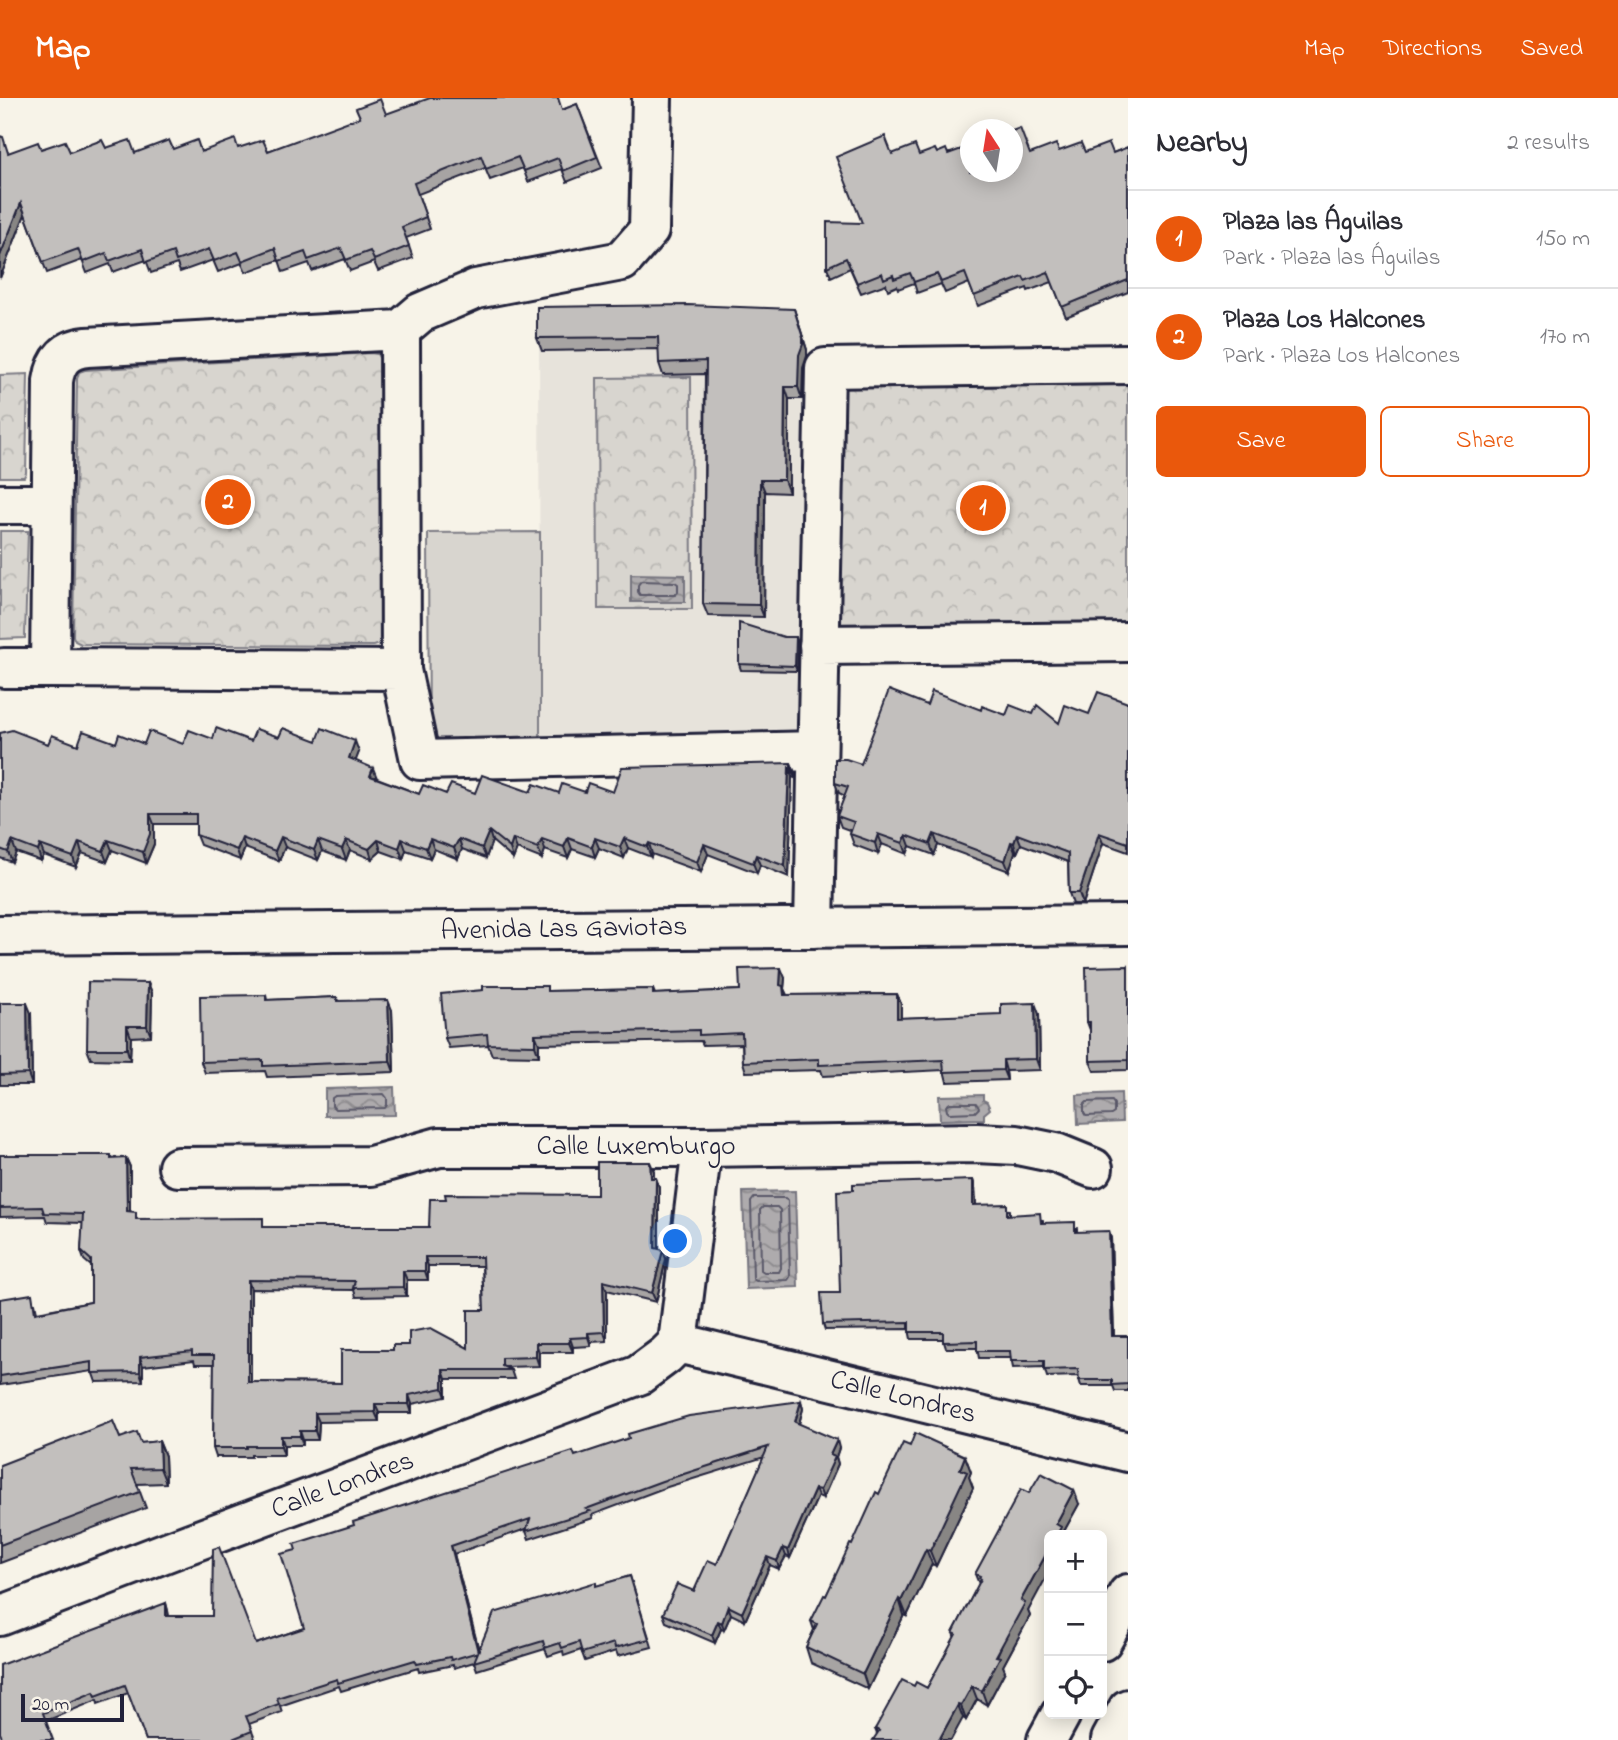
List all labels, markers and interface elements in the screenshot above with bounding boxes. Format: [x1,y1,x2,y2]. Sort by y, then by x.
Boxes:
text: Map [35,25,91,73]
text: Map [1304,32,1345,67]
text: Directions [1383,32,1482,67]
text: Saved [1520,32,1583,67]
north arrow [960,119,1023,182]
text: Nearby [1156,122,1248,166]
text: 2 results [1507,127,1590,160]
text: Plaza las Águilas [1223,204,1403,242]
text: 1 [1175,223,1183,256]
text: 150 m [1536,223,1590,256]
text: Park · Plaza las Águilas [1223,242,1440,275]
text: Plaza Los Halcones [1223,302,1426,340]
text: 2 [1173,321,1185,354]
text: 170 m [1540,321,1590,354]
text: Park · Plaza Los Halcones [1223,340,1460,373]
button: Save [1156,406,1366,477]
button: Share [1380,406,1590,477]
pin: 2 [205,476,251,528]
pin: 1 [960,482,1006,534]
street label: Avenida Las Gaviotas [440,907,688,953]
street label: Calle Luxemburgo [536,1127,736,1168]
your location [658,1224,692,1258]
street label: Calle Londres [826,1360,980,1436]
street label: Calle Londres [266,1441,420,1531]
map controls [1044,1530,1107,1719]
button: + [1044,1530,1107,1593]
button: − [1044,1593,1107,1656]
button: locate [1044,1656,1107,1719]
scale bar [21,1691,124,1723]
text: 20 m [32,1692,69,1719]

